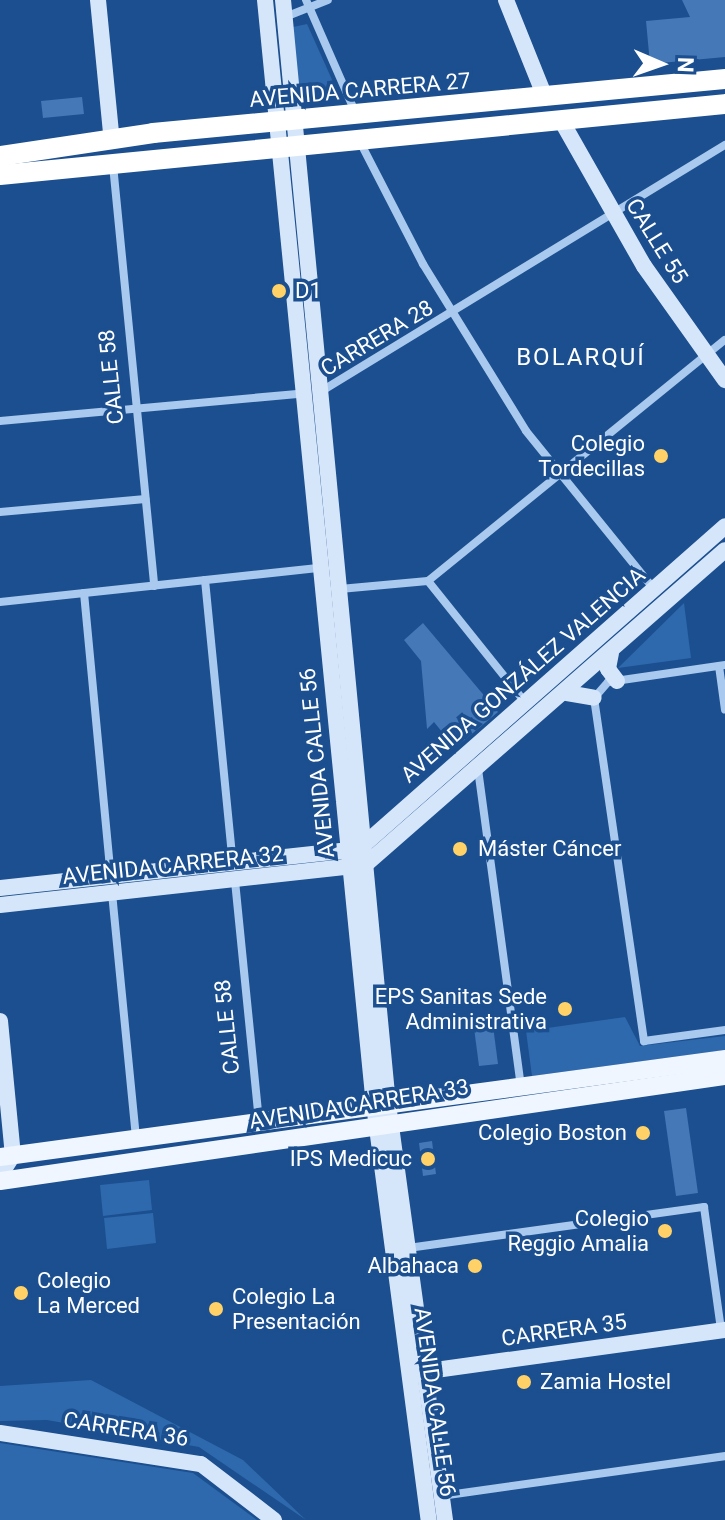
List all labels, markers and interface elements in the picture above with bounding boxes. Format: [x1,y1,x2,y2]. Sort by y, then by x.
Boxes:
north arrow [621,24,701,104]
text: N [673,57,698,73]
street label: AVENIDA CARRERA 27 [248,67,472,113]
street label: CALLE 55 [621,194,693,288]
place label: D1 [295,278,322,304]
marker: D1 [270,282,288,300]
street label: CARRERA 28 [316,294,438,382]
street label: CALLE 58 [93,328,129,426]
district label: BOLARQUÍ [516,344,646,372]
place label: Colegio Tordecillas [538,430,645,482]
marker: Colegio Tordecillas [652,447,670,465]
street label: AVENIDA GONZÁLEZ VALENCIA [396,562,650,788]
street label: AVENIDA CALLE 56 [294,667,340,859]
place label: Máster Cáncer [478,836,621,862]
marker: Máster Cáncer [449,838,471,860]
street label: AVENIDA CARRERA 32 [61,840,285,890]
street label: CALLE 58 [209,978,245,1076]
place label: EPS Sanitas Sede Administrativa [375,983,547,1034]
marker: EPS Sanitas Sede Administrativa [554,998,576,1020]
street label: AVENIDA CARRERA 33 [247,1074,471,1134]
place label: Colegio Boston [478,1120,627,1146]
marker: Colegio Boston [634,1124,652,1142]
place label: IPS Medicuc [290,1146,412,1172]
marker: IPS Medicuc [419,1150,437,1168]
place label: Colegio Reggio Amalia [507,1205,649,1256]
marker: Colegio Reggio Amalia [656,1222,674,1240]
place label: Albahaca [367,1253,459,1279]
marker: Albahaca [466,1257,484,1275]
place label: Colegio La Merced [37,1267,140,1318]
place label: Colegio La Presentación [232,1283,361,1334]
marker: Colegio La Merced [12,1284,30,1302]
marker: Colegio La Presentación [207,1300,225,1318]
street label: AVENIDA CALLE 56 [409,1306,461,1498]
street label: CARRERA 35 [500,1308,628,1352]
place label: Zamia Hostel [540,1369,671,1395]
marker: Zamia Hostel [515,1373,533,1391]
street label: CARRERA 36 [62,1406,190,1452]

